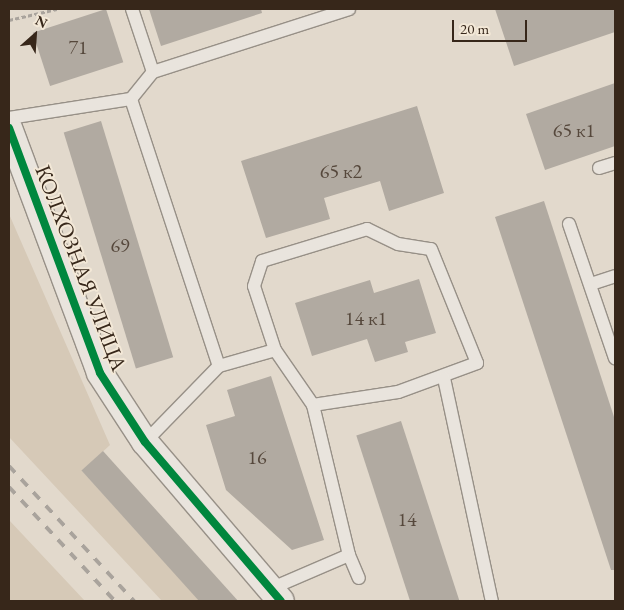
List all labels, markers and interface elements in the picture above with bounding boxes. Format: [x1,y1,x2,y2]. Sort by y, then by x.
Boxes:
north arrow [10,10,60,60]
scale bar [454,10,529,42]
text: N [33,11,51,32]
text: 20 m [460,19,489,38]
house number: 71 [68,35,88,59]
house number: 65 к1 [553,118,595,142]
house number: 65 к2 [320,159,362,183]
street label: КОЛХОЗНАЯ УЛИЦА [30,161,132,375]
house number: 69 [110,233,130,257]
house number: 14 к1 [345,306,387,330]
house number: 16 [247,445,267,469]
house number: 14 [397,507,417,531]

